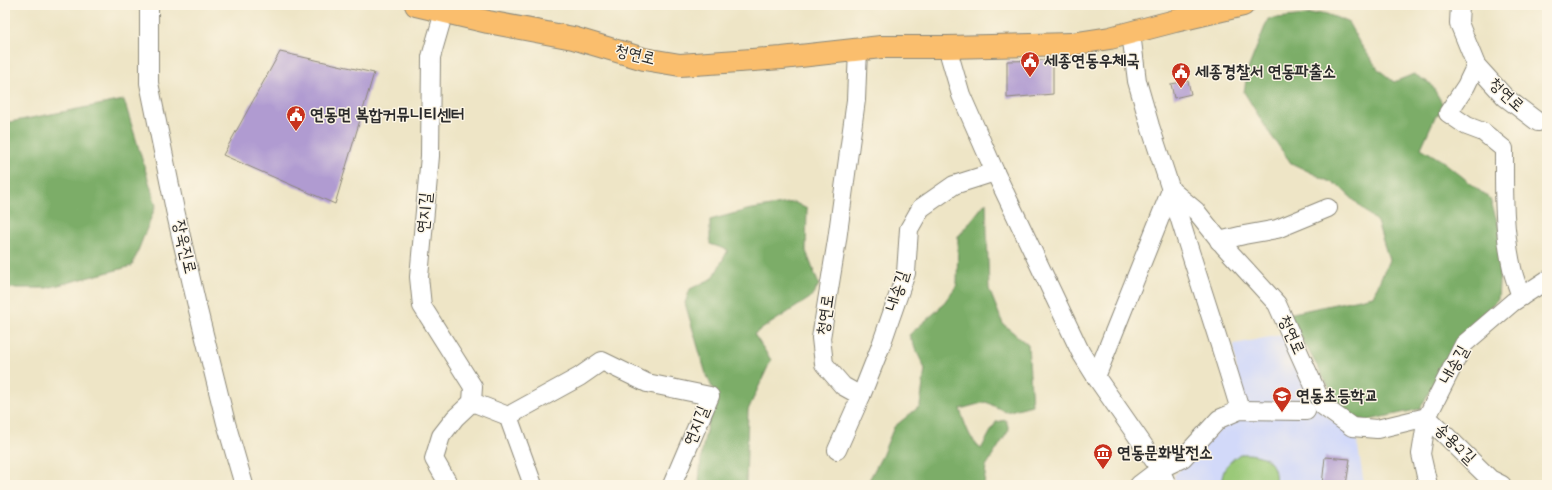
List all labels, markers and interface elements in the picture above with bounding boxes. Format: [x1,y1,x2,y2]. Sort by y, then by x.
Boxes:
street label: 청연로 [612,38,658,72]
place label: 세종연동우체국 [1044,49,1140,74]
public building icon: 세종연동우체국 [1019,50,1041,78]
place label: 세종경찰서 연동파출소 [1195,60,1336,85]
public building icon: 세종경찰서 연동파출소 [1170,61,1192,89]
street label: 청연로 [1482,72,1530,118]
place label: 연동면 복합커뮤니티센터 [310,103,465,128]
public building icon: 연동면 복합커뮤니티센터 [285,104,307,132]
street label: 연지길 [411,191,439,235]
street label: 장욱진로 [166,218,202,276]
street label: 내송길 [880,267,916,314]
street label: 청연로 [811,293,841,337]
street label: 청연로 [1271,311,1311,359]
street label: 내송길 [1434,341,1476,389]
place label: 연동초등학교 [1296,384,1378,409]
school or university icon: 연동초등학교 [1271,385,1293,413]
street label: 연지길 [678,402,716,450]
street label: 송용2길 [1429,418,1482,470]
place label: 연동문화발전소 [1117,441,1213,466]
museum icon: 연동문화발전소 [1092,442,1114,470]

